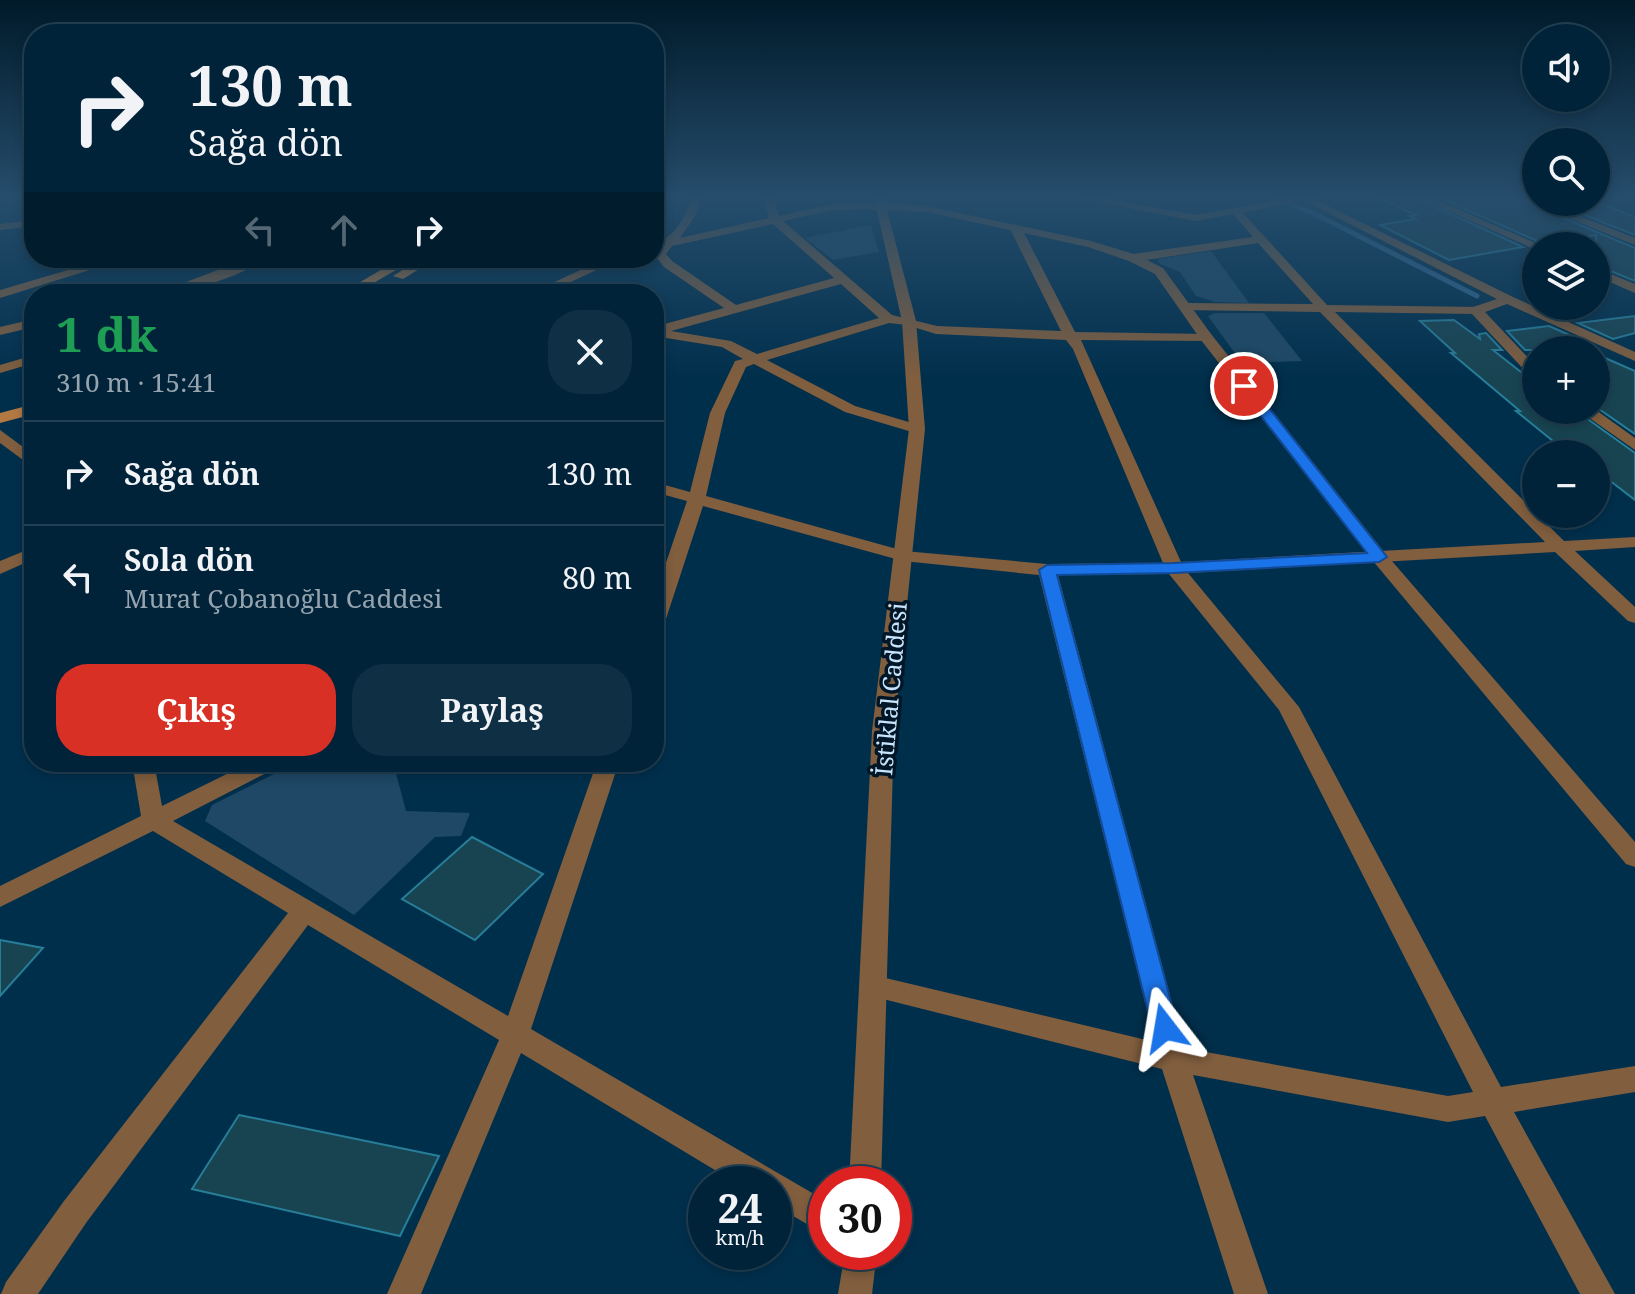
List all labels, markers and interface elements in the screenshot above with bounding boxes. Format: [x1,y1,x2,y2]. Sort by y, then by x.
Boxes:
map controls [1522,24,1610,528]
button: sound [1522,24,1610,112]
text: 130 m [188,46,353,122]
icon: right [56,56,160,160]
text: Sağa dön [188,118,343,167]
button: search [1522,128,1610,216]
icon: left [238,208,282,252]
icon: ahead [322,208,366,252]
icon: right [406,208,450,252]
button: layers [1522,232,1610,320]
text: 1 dk [56,301,157,366]
button: close [548,310,632,394]
button: + [1522,336,1610,424]
pin [1210,352,1278,420]
text: 310 m · 15:41 [56,364,217,400]
icon: arrive [1222,364,1266,408]
button: − [1522,440,1610,528]
icon: right [56,451,100,495]
text: Sağa dön [124,453,260,494]
text: 130 m [546,453,632,494]
text: Sola dön [124,539,254,580]
icon: left [56,555,100,599]
text: 80 m [562,557,632,598]
text: Murat Çobanoğlu Caddesi [124,580,442,616]
street label: İstiklal Caddesi [866,601,914,777]
button: Çıkış [56,664,336,756]
button: Paylaş [352,664,632,756]
position arrow [1123,986,1207,1070]
speed limit sign: 30 [808,1166,912,1270]
text: 24 [717,1180,763,1235]
text: km/h [715,1224,765,1251]

